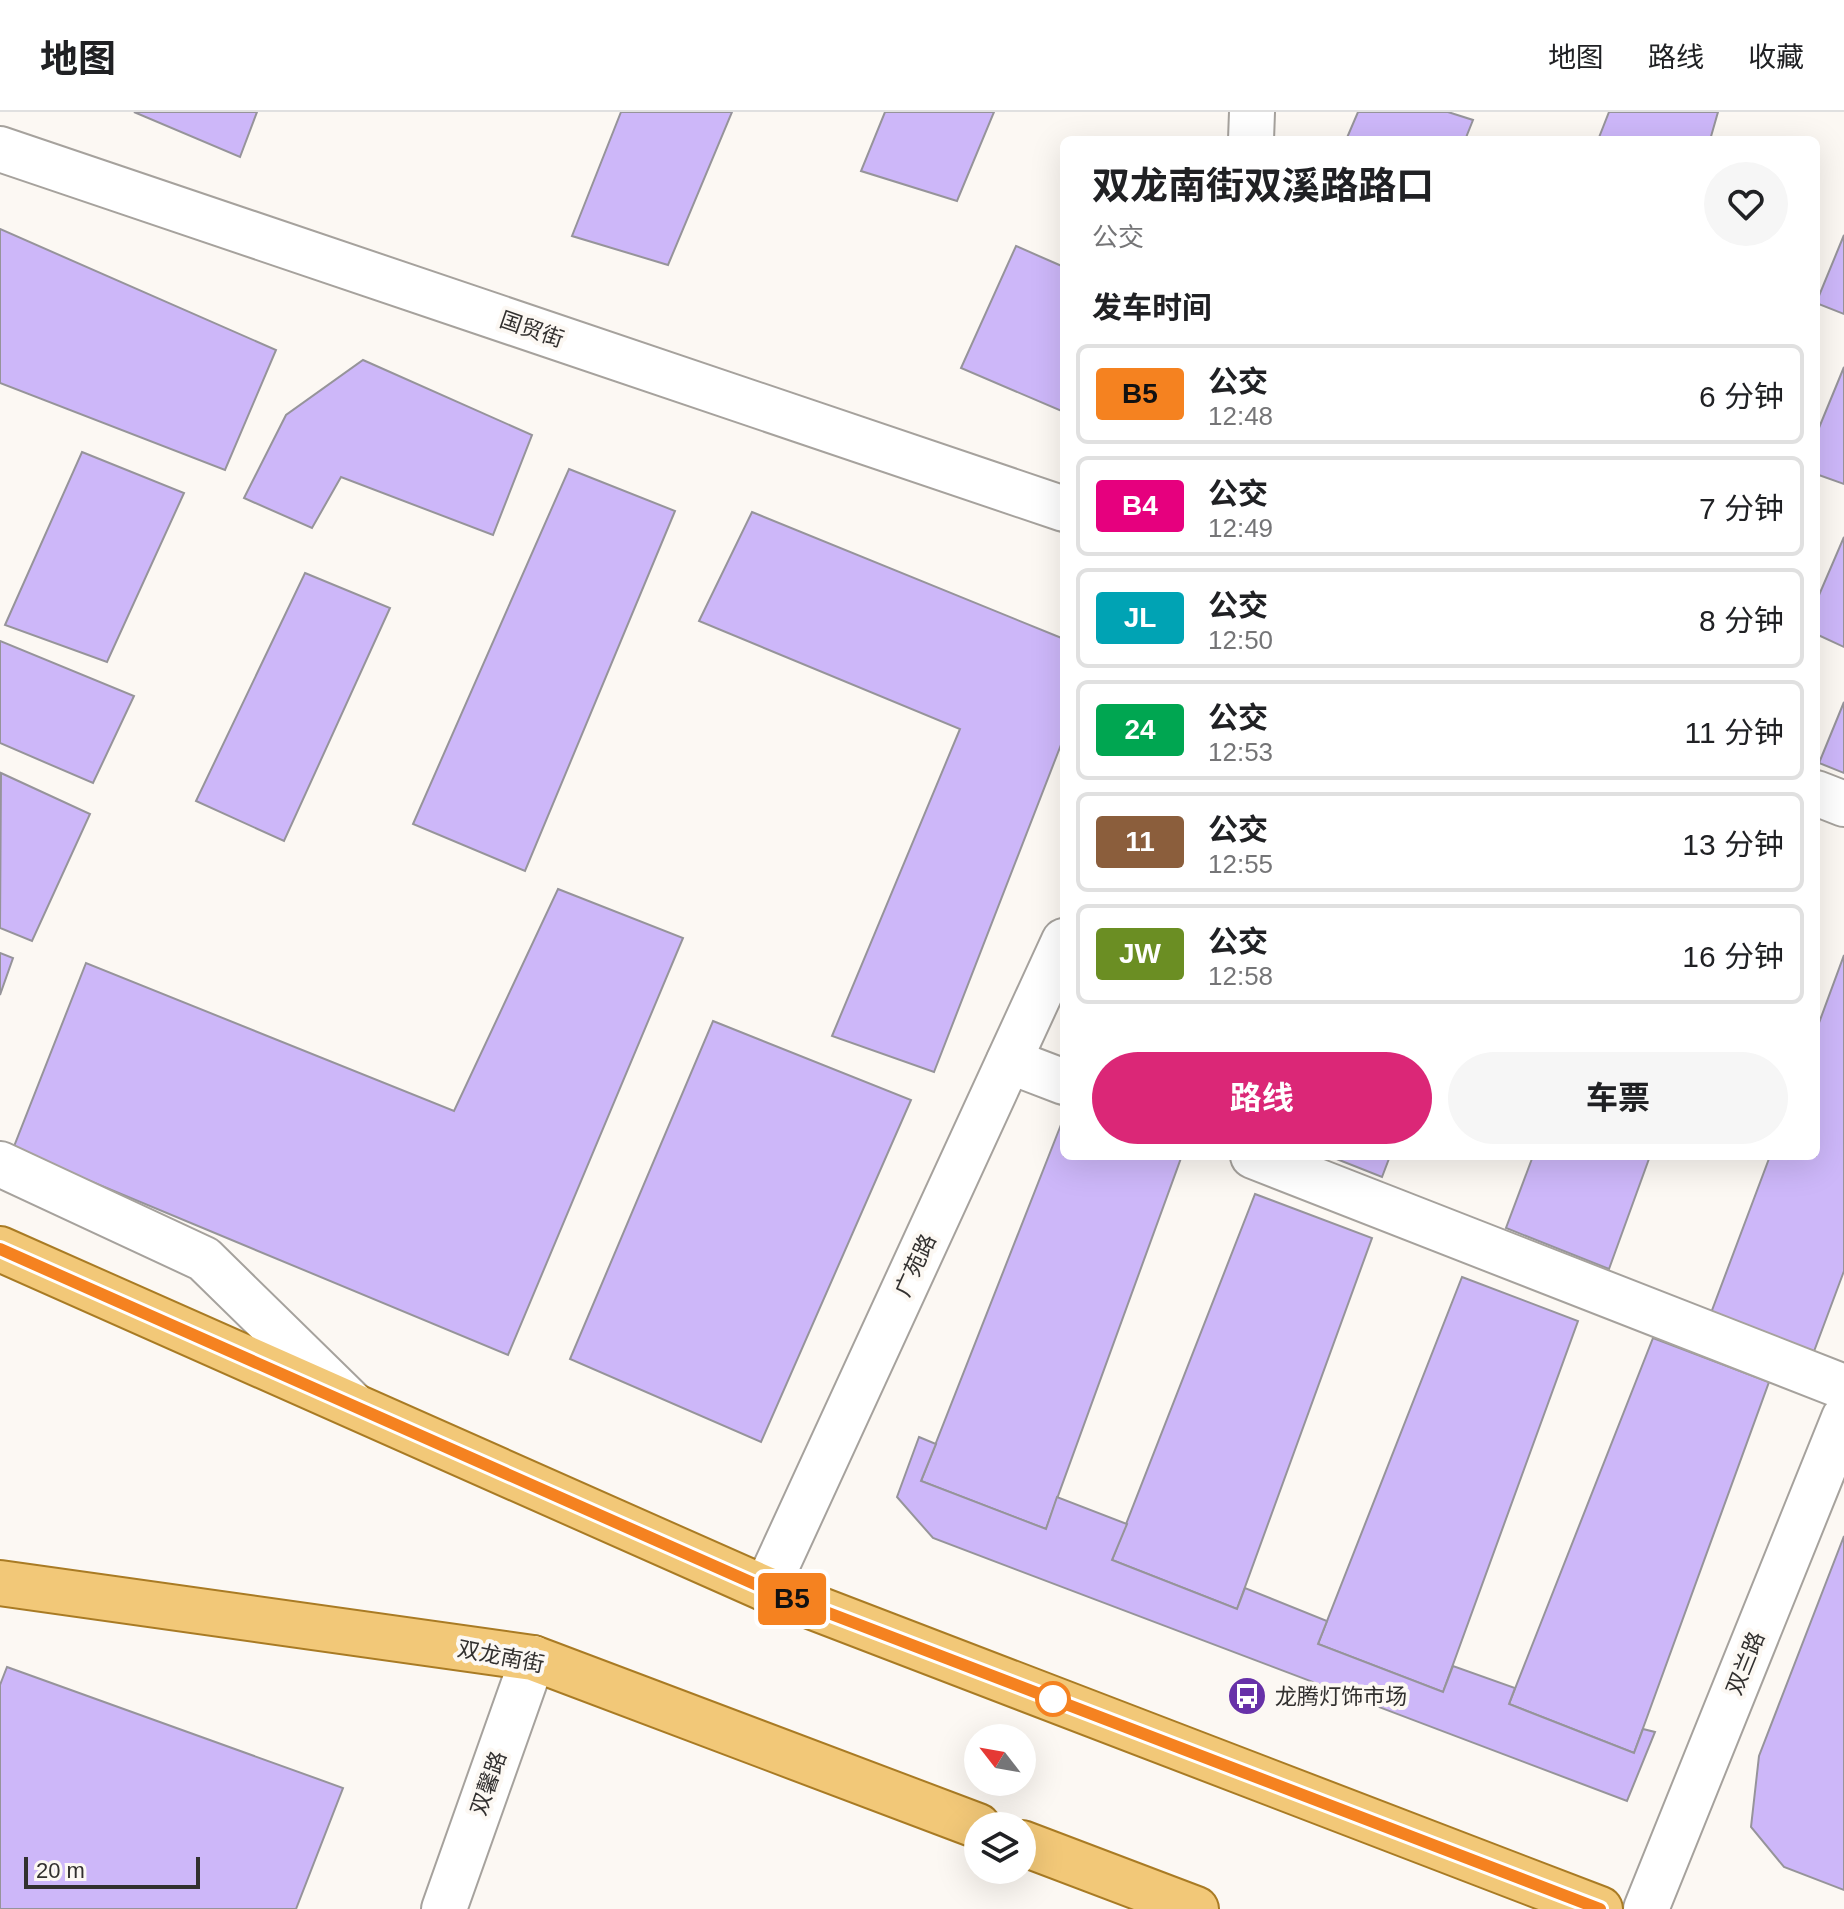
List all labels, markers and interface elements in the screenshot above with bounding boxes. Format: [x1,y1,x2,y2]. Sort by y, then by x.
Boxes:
text: 地图 [40,38,116,80]
text: 地图 [1548,42,1604,73]
text: 路线 [1648,42,1704,73]
text: 收藏 [1748,42,1804,73]
button: heart [1704,162,1788,246]
text: 双龙南街双溪路路口 [1092,165,1434,207]
text: 公交 [1092,222,1144,252]
text: 发车时间 [1092,291,1212,324]
street label: 国贸街 [497,307,567,352]
text: 公交 [1208,365,1268,398]
text: B5 [1122,378,1158,409]
text: 6 分钟 [1699,380,1784,413]
text: 12:48 [1208,401,1273,431]
text: 公交 [1208,477,1268,510]
text: B4 [1122,490,1158,521]
text: 7 分钟 [1699,492,1784,525]
text: 12:49 [1208,513,1273,543]
text: 公交 [1208,589,1268,622]
text: JL [1124,602,1156,633]
text: 8 分钟 [1699,604,1784,637]
text: 12:50 [1208,625,1273,655]
text: 公交 [1208,701,1268,734]
text: 24 [1124,714,1156,745]
text: 11 分钟 [1685,716,1784,749]
text: 12:53 [1208,737,1273,767]
text: 公交 [1208,813,1268,846]
text: 11 [1125,826,1155,857]
text: 13 分钟 [1682,828,1784,861]
text: 12:55 [1208,849,1273,879]
text: 公交 [1208,925,1268,958]
text: JW [1119,938,1161,969]
text: 16 分钟 [1682,940,1784,973]
text: 12:58 [1208,961,1273,991]
button: 路线 [1092,1052,1432,1144]
button: 车票 [1448,1052,1788,1144]
street label: 广苑路 [890,1230,941,1300]
line badge: B5 [756,1573,828,1625]
text: B5 [774,1583,810,1614]
street label: 双兰路 [1722,1628,1769,1698]
street label: 双龙南街 [455,1636,546,1677]
bus stop icon: 龙腾灯饰市场 [1226,1675,1268,1717]
unlabelled marker [1036,1682,1070,1716]
place label: 龙腾灯饰市场 [1275,1684,1407,1709]
north arrow [964,1724,1036,1796]
map controls [964,1724,1036,1884]
street label: 双馨路 [466,1748,511,1818]
button: layers [964,1812,1036,1884]
scale bar [24,1853,200,1889]
text: 20 m [36,1858,85,1883]

